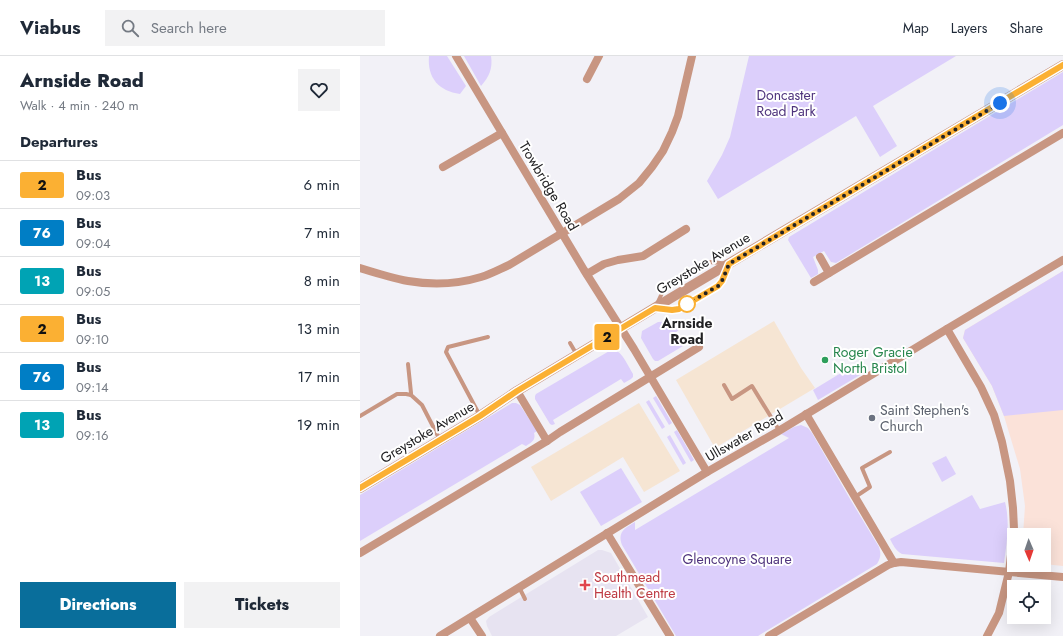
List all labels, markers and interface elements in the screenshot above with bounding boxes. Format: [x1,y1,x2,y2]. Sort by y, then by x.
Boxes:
search box [105,10,385,46]
text: Viabus [20,14,81,41]
icon: search [119,17,141,39]
text: Search here [151,17,227,39]
text: Map [903,18,929,38]
text: Layers [951,18,987,38]
text: Share [1009,18,1043,38]
text: Arnside Road [20,67,144,94]
button: heart [298,69,340,111]
park label: Doncaster Road Park [756,85,817,121]
your location [990,93,1010,113]
text: Walk · 4 min · 240 m [20,96,139,115]
text: Departures [20,131,98,153]
street label: Trowbridge Road [514,138,584,234]
text: Bus [76,164,101,186]
text: 6 min [303,174,340,196]
text: 2 [37,175,47,195]
text: 09:03 [76,186,110,205]
text: Bus [76,212,101,234]
text: 7 min [304,222,340,244]
text: 76 [33,223,51,243]
street label: Greystoke Avenue [652,227,754,299]
text: 09:04 [76,234,111,253]
text: Bus [76,260,101,282]
text: 8 min [304,270,340,292]
text: 13 [34,271,50,291]
text: 09:05 [76,282,110,301]
marker: Arnside Road [678,295,696,313]
text: Bus [76,308,101,330]
place label: Arnside Road [660,313,713,349]
text: 13 min [297,318,340,340]
text: 2 [37,319,47,339]
line badge: 2 [594,324,620,350]
text: 2 [602,327,612,347]
text: 09:10 [76,330,109,349]
place label: Roger Gracie North Bristol [833,342,913,378]
marker: Roger Gracie North Bristol [820,355,830,365]
text: Bus [76,356,101,378]
text: 17 min [297,366,340,388]
text: 76 [33,367,51,387]
text: 09:14 [76,378,109,397]
street label: Greystoke Avenue [376,396,478,468]
place label: Saint Stephen's Church [880,400,969,436]
text: Bus [76,404,101,426]
street label: Ullswater Road [701,406,787,466]
marker: Saint Stephen's Church [867,413,877,423]
text: 19 min [297,414,340,436]
text: 13 [34,415,50,435]
text: 09:16 [76,426,109,445]
north arrow [1007,528,1051,572]
map controls [1007,528,1051,624]
park label: Glencoyne Square [682,549,792,569]
place label: Southmead Health Centre [594,567,675,603]
marker: Southmead Health Centre [579,579,591,591]
button: locate [1007,580,1051,624]
button: Directions [20,582,176,628]
button: Tickets [184,582,340,628]

